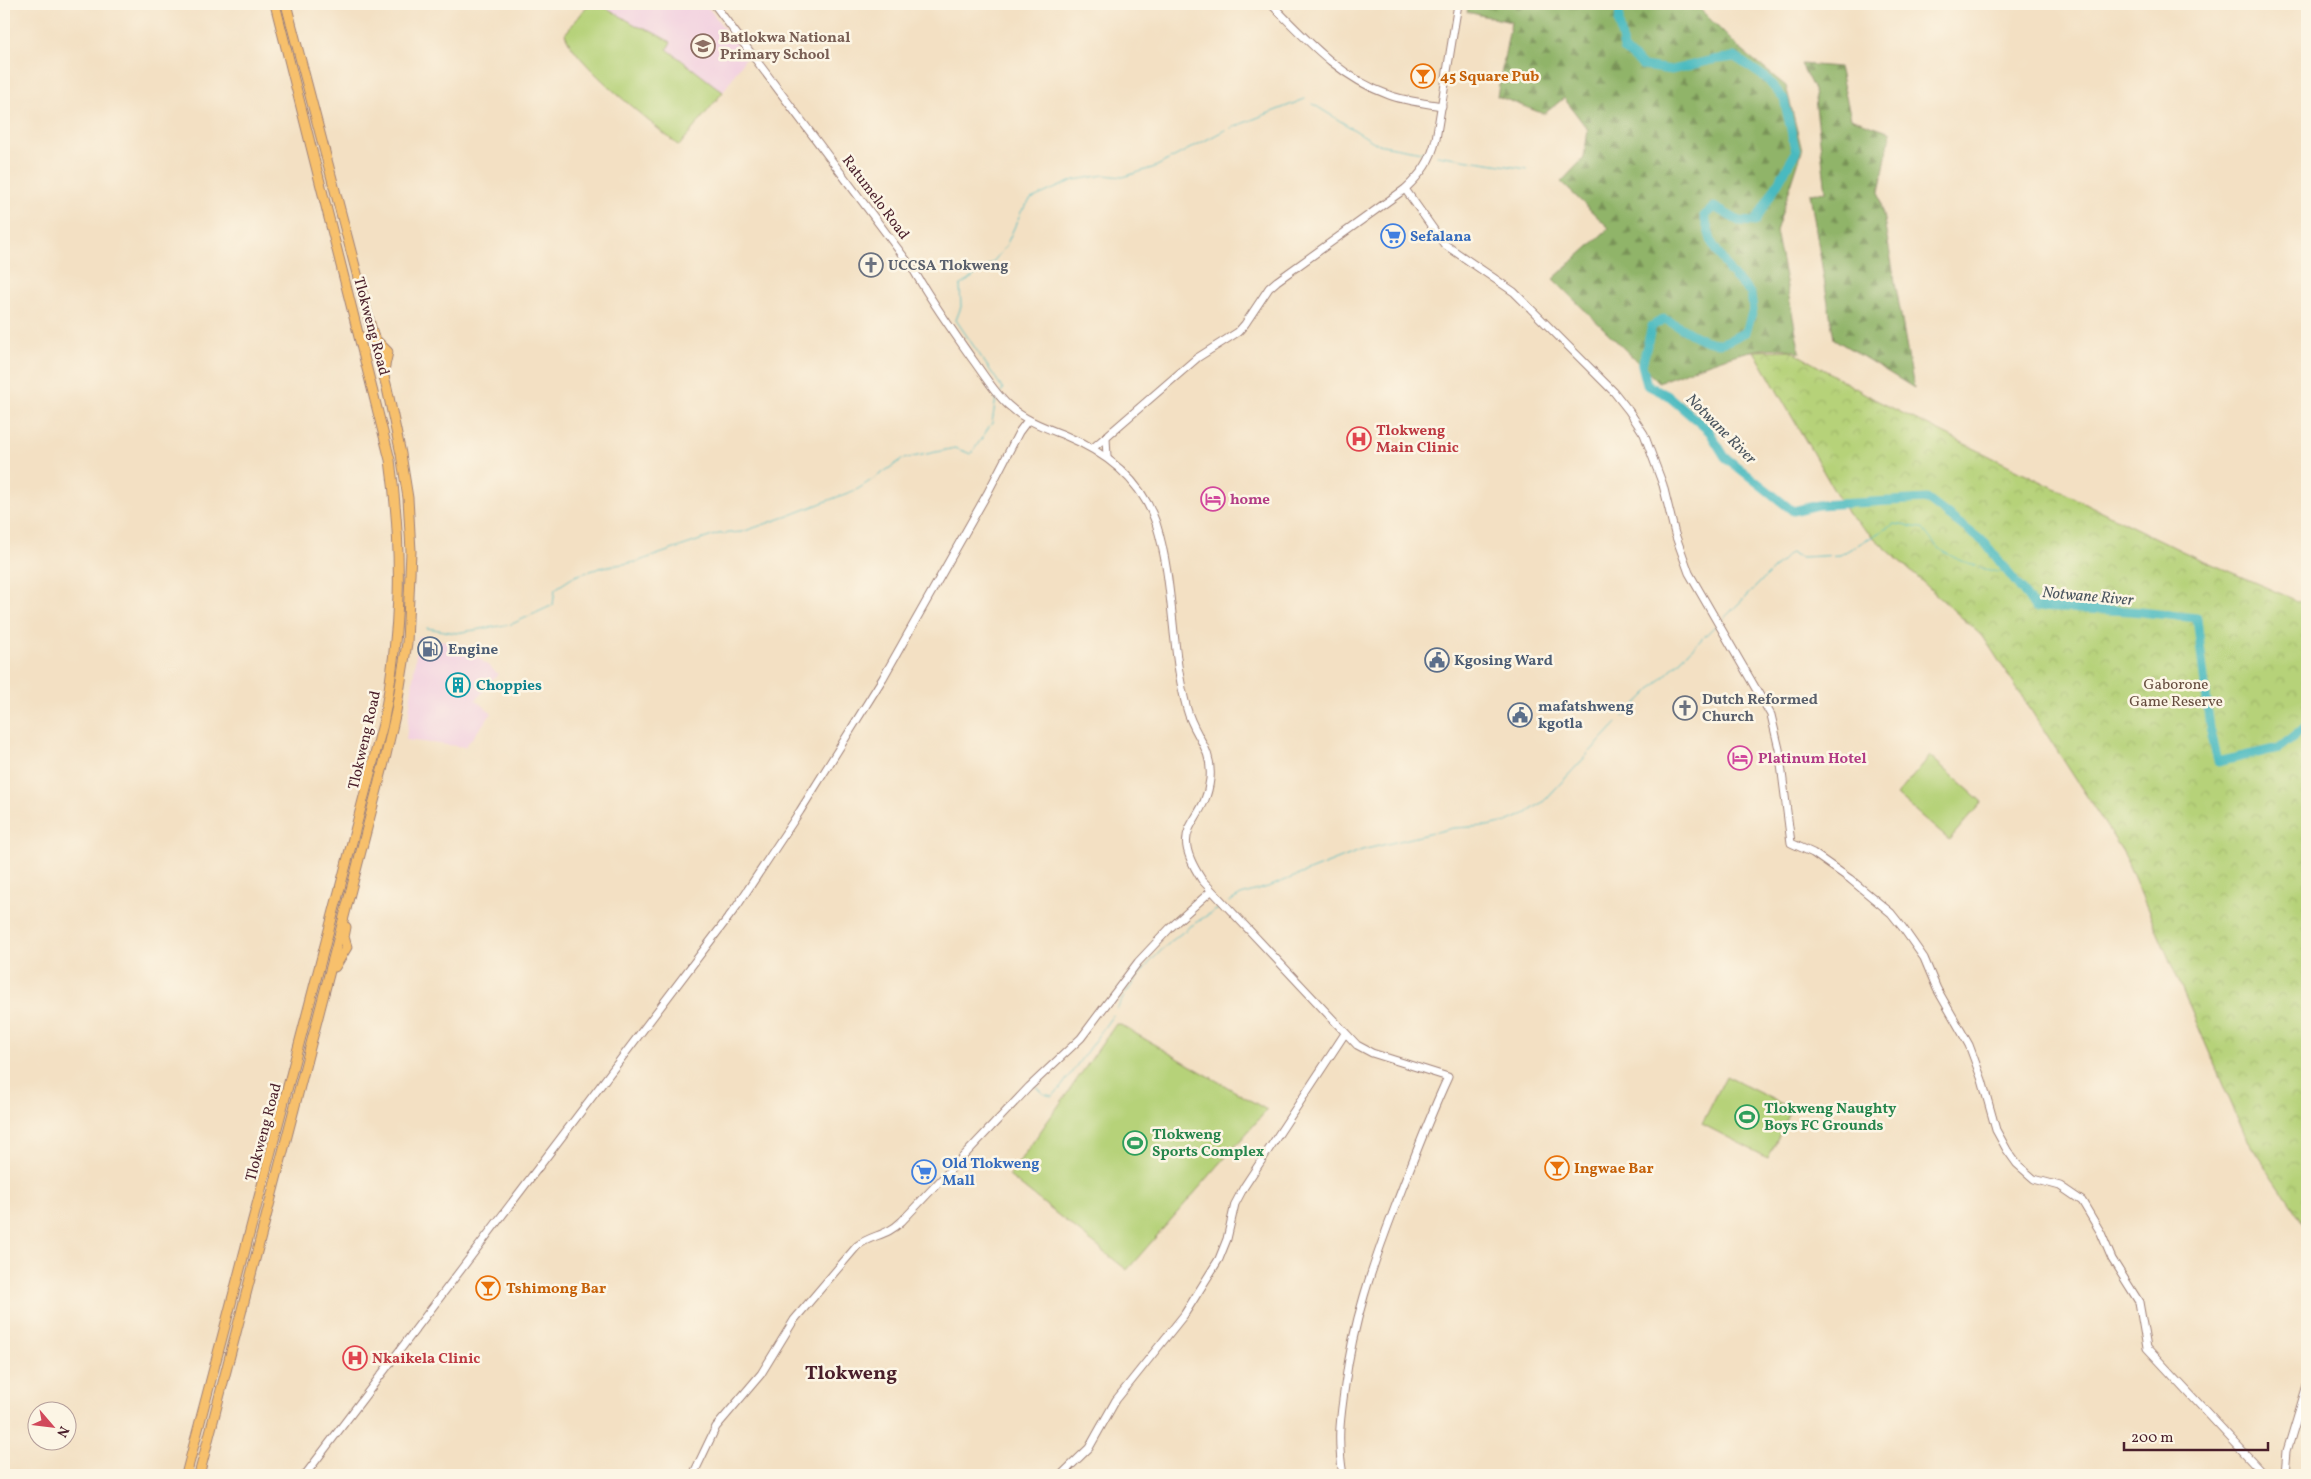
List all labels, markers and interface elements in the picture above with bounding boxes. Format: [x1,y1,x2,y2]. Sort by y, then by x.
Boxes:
place label: Batlokwa National Primary School [720,28,850,66]
school or university icon: Batlokwa National Primary School [690,33,716,59]
bar icon: 45 Square Pub [1410,63,1436,89]
place label: 45 Square Pub [1440,67,1539,88]
street label: Ratumelo Road [836,151,914,245]
supermarket icon: Sefalana [1380,223,1406,249]
place label: Sefalana [1410,227,1472,248]
church icon: UCCSA Tlokweng [858,252,884,278]
place label: UCCSA Tlokweng [888,256,1009,277]
street label: Tlokweng Road [347,275,394,378]
water label: Notwane River [1680,389,1761,470]
place label: Tlokweng Main Clinic [1376,421,1459,459]
hospital icon: Tlokweng Main Clinic [1346,426,1372,452]
hotel icon: home [1200,486,1226,512]
place label: home [1230,490,1270,511]
water label: Notwane River [2041,582,2135,612]
fuel station icon: Engine [417,636,443,662]
place label: Engine [448,640,498,661]
public building icon: Kgosing Ward [1424,647,1450,673]
place label: Kgosing Ward [1454,651,1553,672]
building icon: Choppies [445,672,471,698]
park label: Gaborone Game Reserve [2129,675,2223,713]
place label: Choppies [476,676,542,697]
street label: Tlokweng Road [344,689,387,792]
place label: Dutch Reformed Church [1702,690,1818,728]
church icon: Dutch Reformed Church [1672,695,1698,721]
place label: mafatshweng kgotla [1538,697,1634,735]
public building icon: mafatshweng kgotla [1507,702,1533,728]
hotel icon: Platinum Hotel [1727,745,1753,771]
place label: Platinum Hotel [1758,749,1867,770]
street label: Tlokweng Road [241,1081,288,1184]
place label: Tlokweng Naughty Boys FC Grounds [1764,1099,1897,1137]
sports icon: Tlokweng Naughty Boys FC Grounds [1734,1104,1760,1130]
place label: Tlokweng Sports Complex [1152,1125,1265,1163]
sports icon: Tlokweng Sports Complex [1122,1130,1148,1156]
place label: Old Tlokweng Mall [942,1154,1040,1192]
bar icon: Ingwae Bar [1544,1155,1570,1181]
supermarket icon: Old Tlokweng Mall [911,1159,937,1185]
place label: Ingwae Bar [1574,1159,1654,1180]
bar icon: Tshimong Bar [475,1275,501,1301]
place label: Tshimong Bar [506,1279,606,1300]
hospital icon: Nkaikela Clinic [342,1345,368,1371]
place label: Nkaikela Clinic [372,1349,480,1370]
district label: Tlokweng [805,1360,897,1388]
north arrow [28,1402,78,1452]
scale bar [2124,1419,2267,1451]
text: N [51,1422,73,1440]
text: 200 m [2131,1428,2174,1449]

